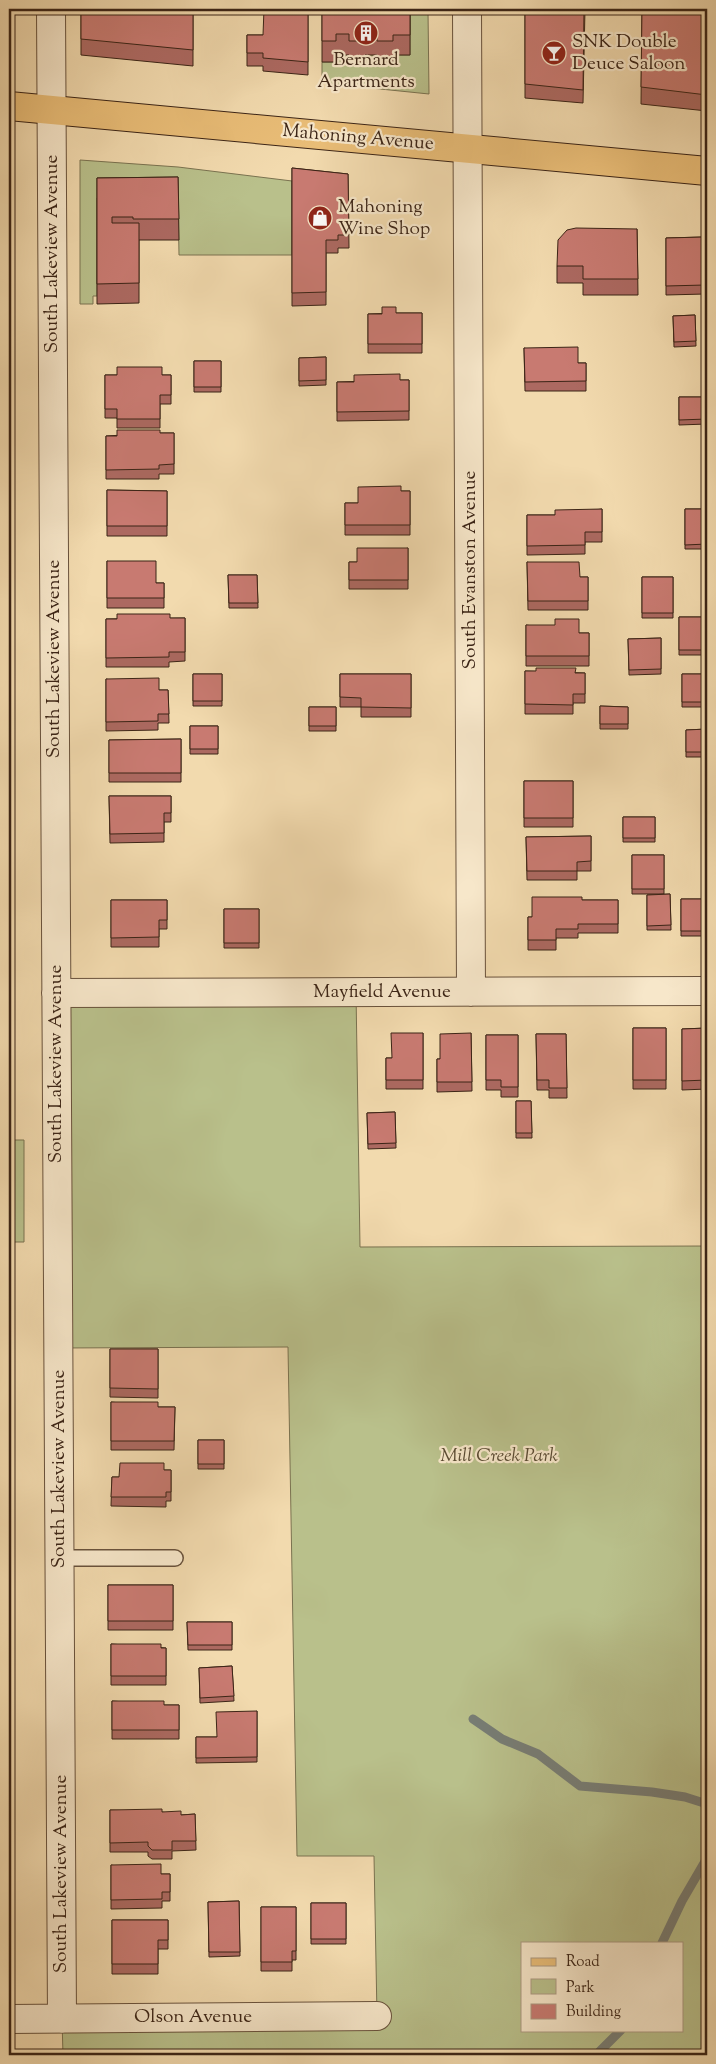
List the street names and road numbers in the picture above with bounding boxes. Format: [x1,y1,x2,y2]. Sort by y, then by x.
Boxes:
street label: Mahoning Avenue [281,118,435,158]
street label: South Lakeview Avenue [39,155,66,353]
street label: South Evanston Avenue [457,470,484,669]
street label: South Lakeview Avenue [41,560,68,758]
street label: South Lakeview Avenue [43,965,70,1163]
street label: Mayfield Avenue [313,979,451,1006]
street label: South Lakeview Avenue [46,1370,73,1568]
street label: South Lakeview Avenue [48,1775,75,1973]
street label: Olson Avenue [134,2004,252,2031]

